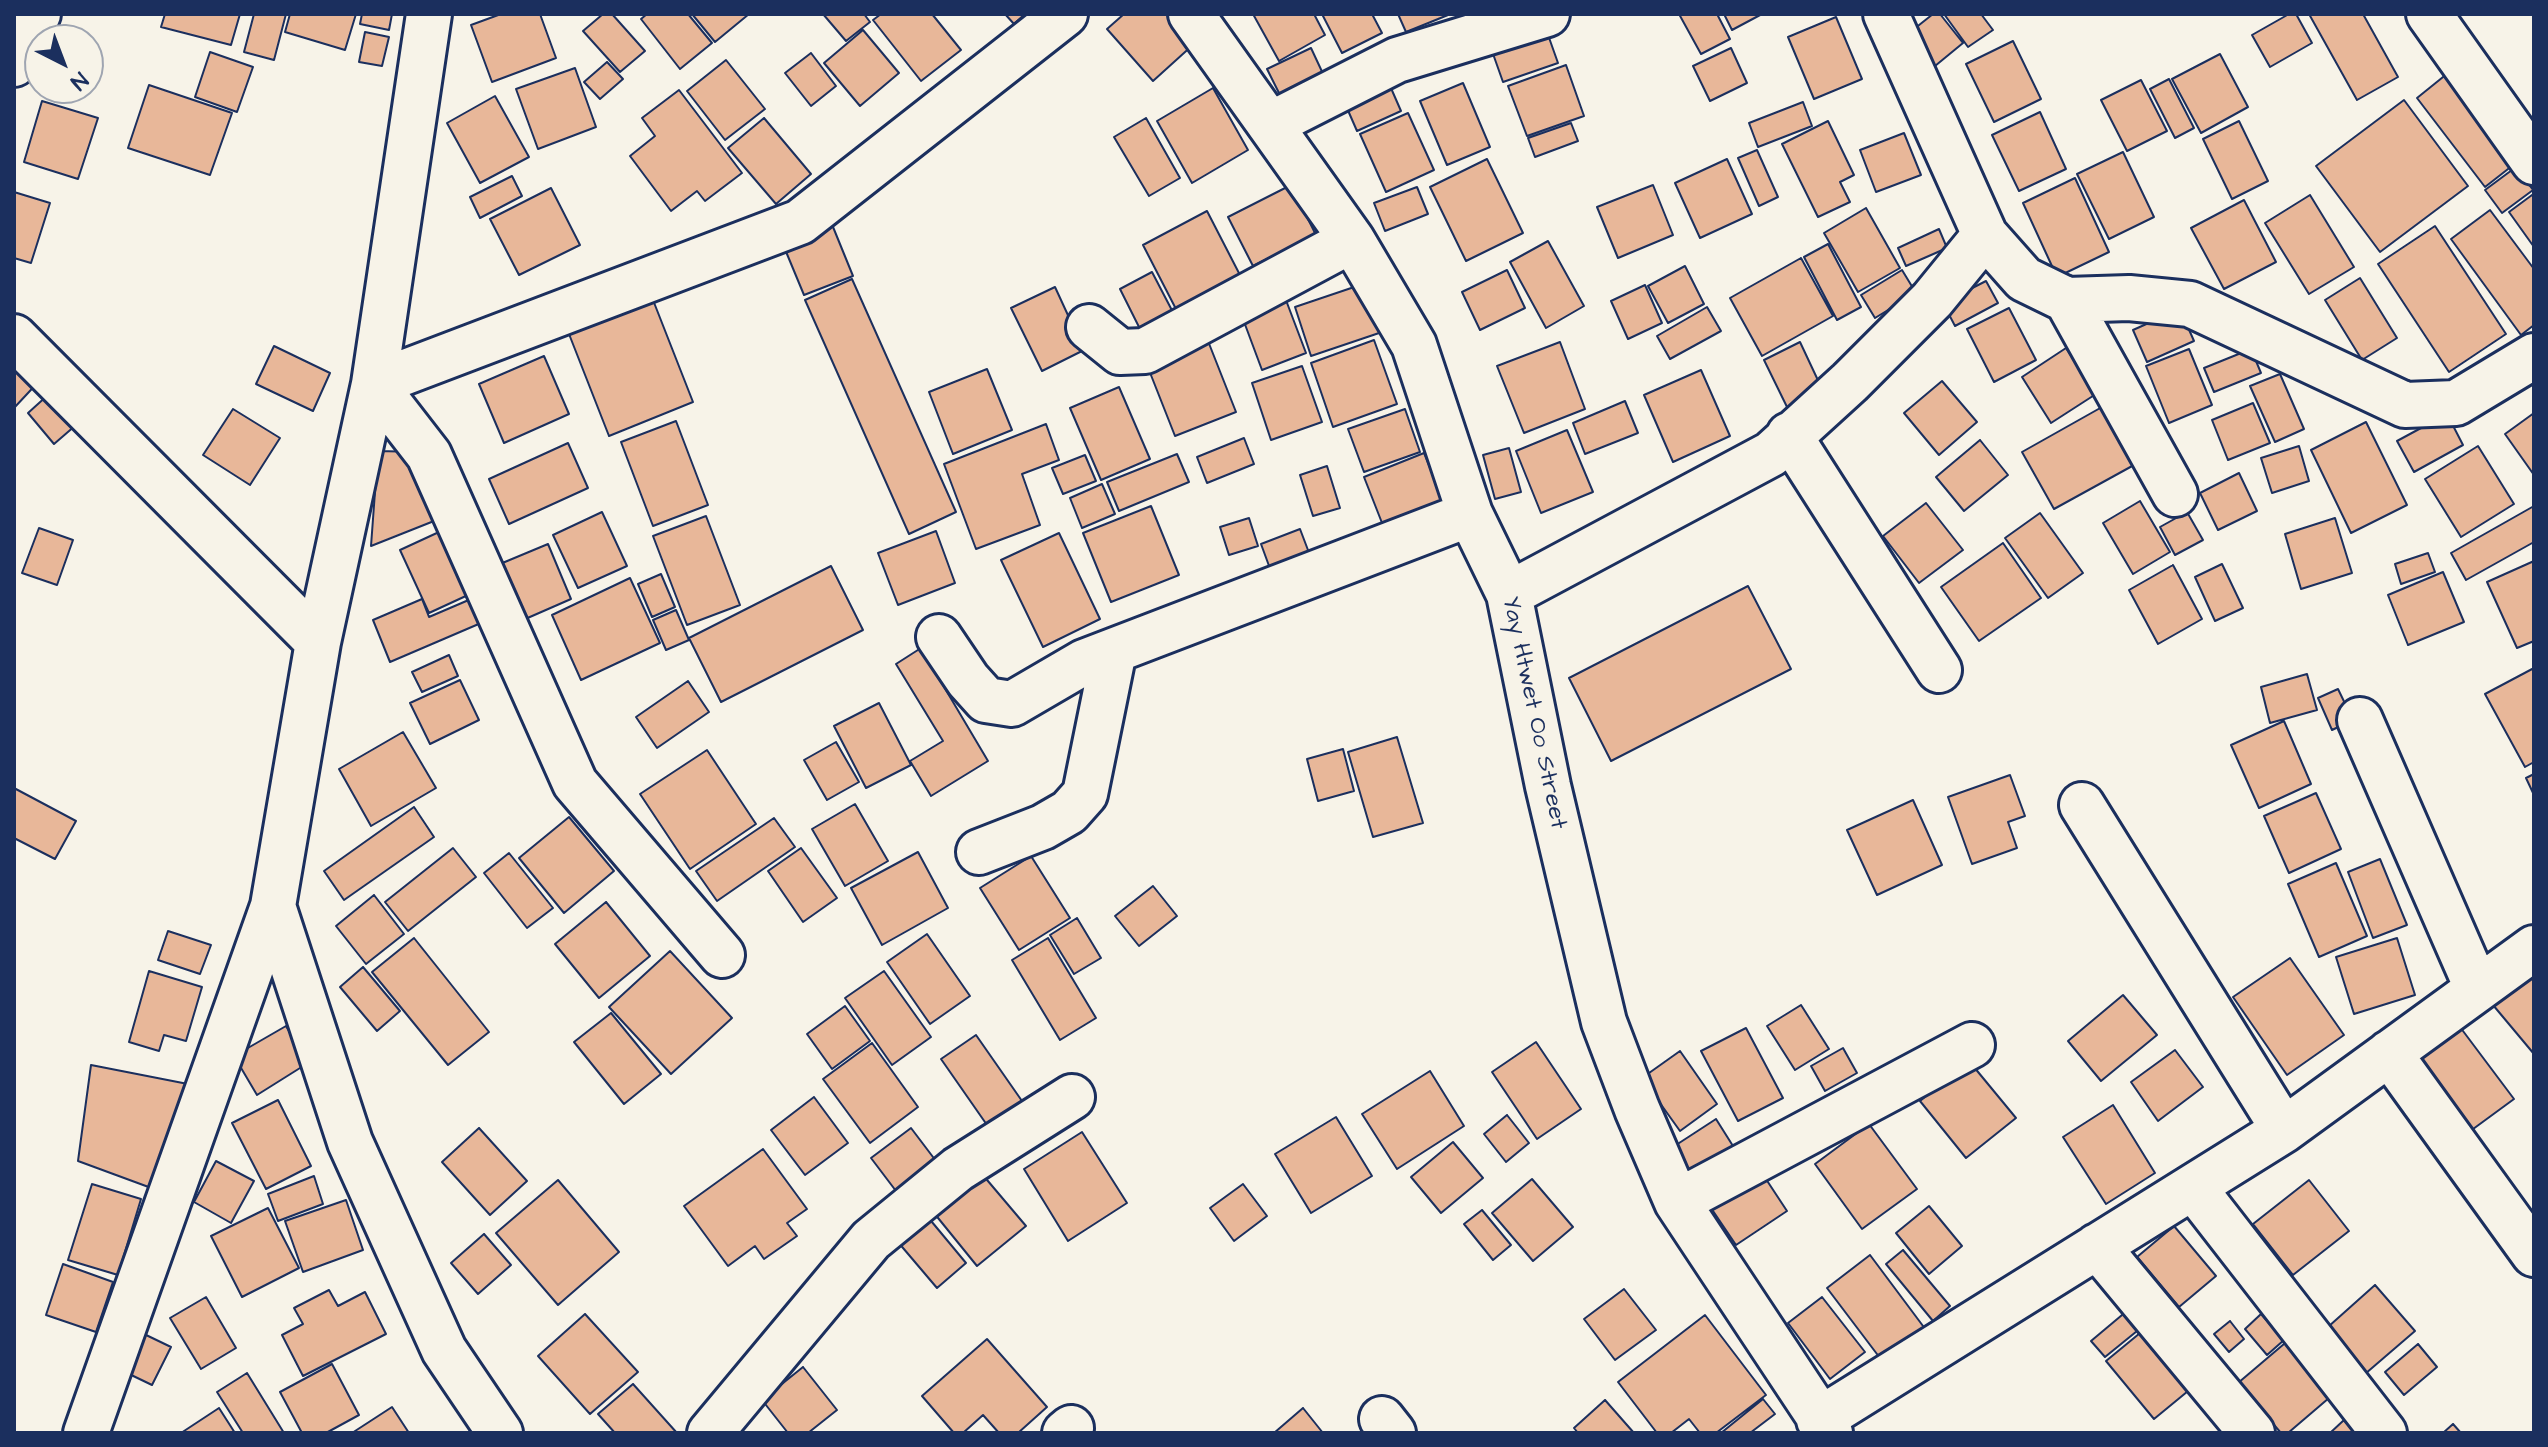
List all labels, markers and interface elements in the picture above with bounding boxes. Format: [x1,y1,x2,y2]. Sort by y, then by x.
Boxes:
north arrow [24,24,104,104]
text: N [64,65,95,97]
street label: Yay Htwet Oo Street [1494,594,1572,832]

